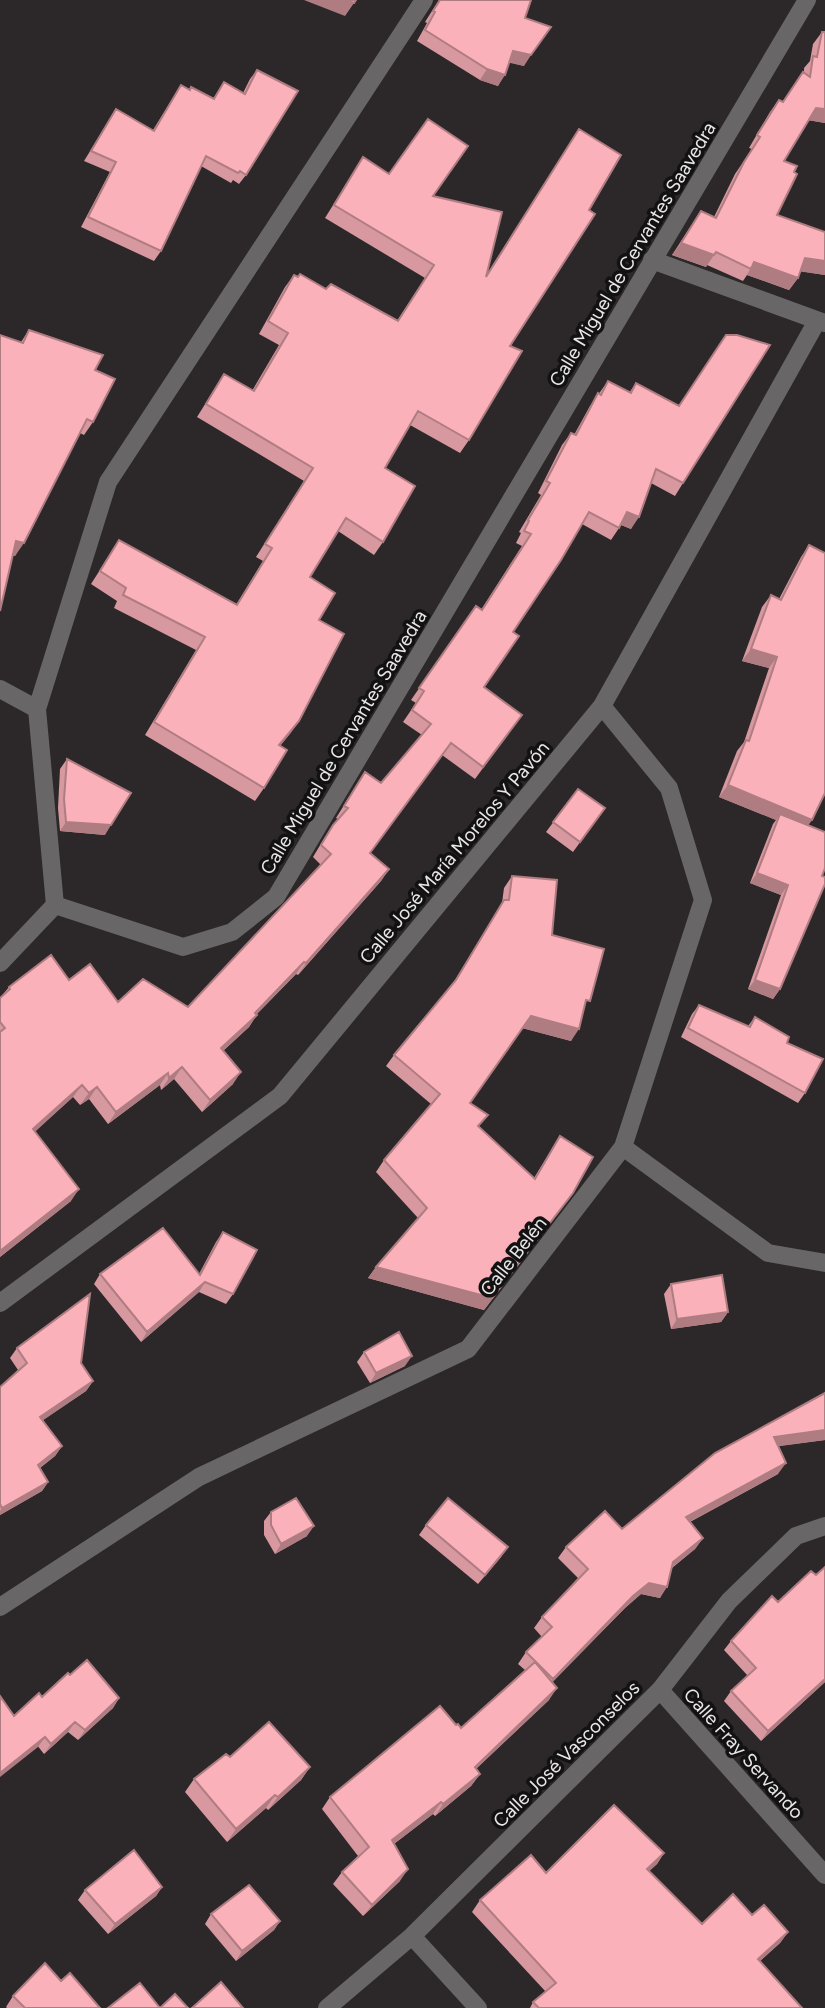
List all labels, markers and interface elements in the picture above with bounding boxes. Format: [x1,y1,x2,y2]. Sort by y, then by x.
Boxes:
street label: Calle Miguel de Cervantes Saavedra [544,118,721,391]
street label: Calle Miguel de Cervantes Saavedra [255,606,432,879]
street label: Calle José María Morelos Y Pavón [355,737,554,968]
street label: Calle Belén [475,1212,551,1300]
street label: Calle José Vasconselos [488,1676,644,1832]
street label: Calle Fray Servando [679,1683,808,1824]

